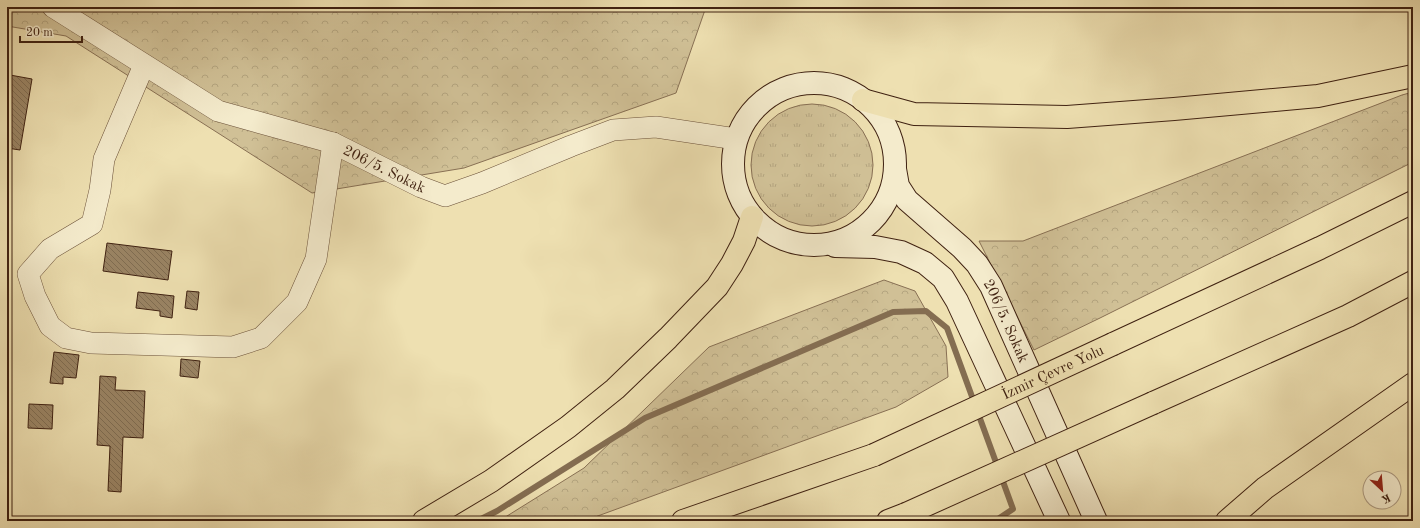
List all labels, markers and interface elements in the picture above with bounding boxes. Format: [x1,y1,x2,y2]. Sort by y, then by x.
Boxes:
scale bar [20,18,82,44]
text: 20 m [26,27,53,39]
street label: 206/5. Sokak [340,143,427,197]
street label: 206/5. Sokak [980,277,1030,366]
street label: İzmir Çevre Yolu [999,343,1107,403]
north arrow [1362,470,1402,510]
text: K [1379,491,1392,505]

